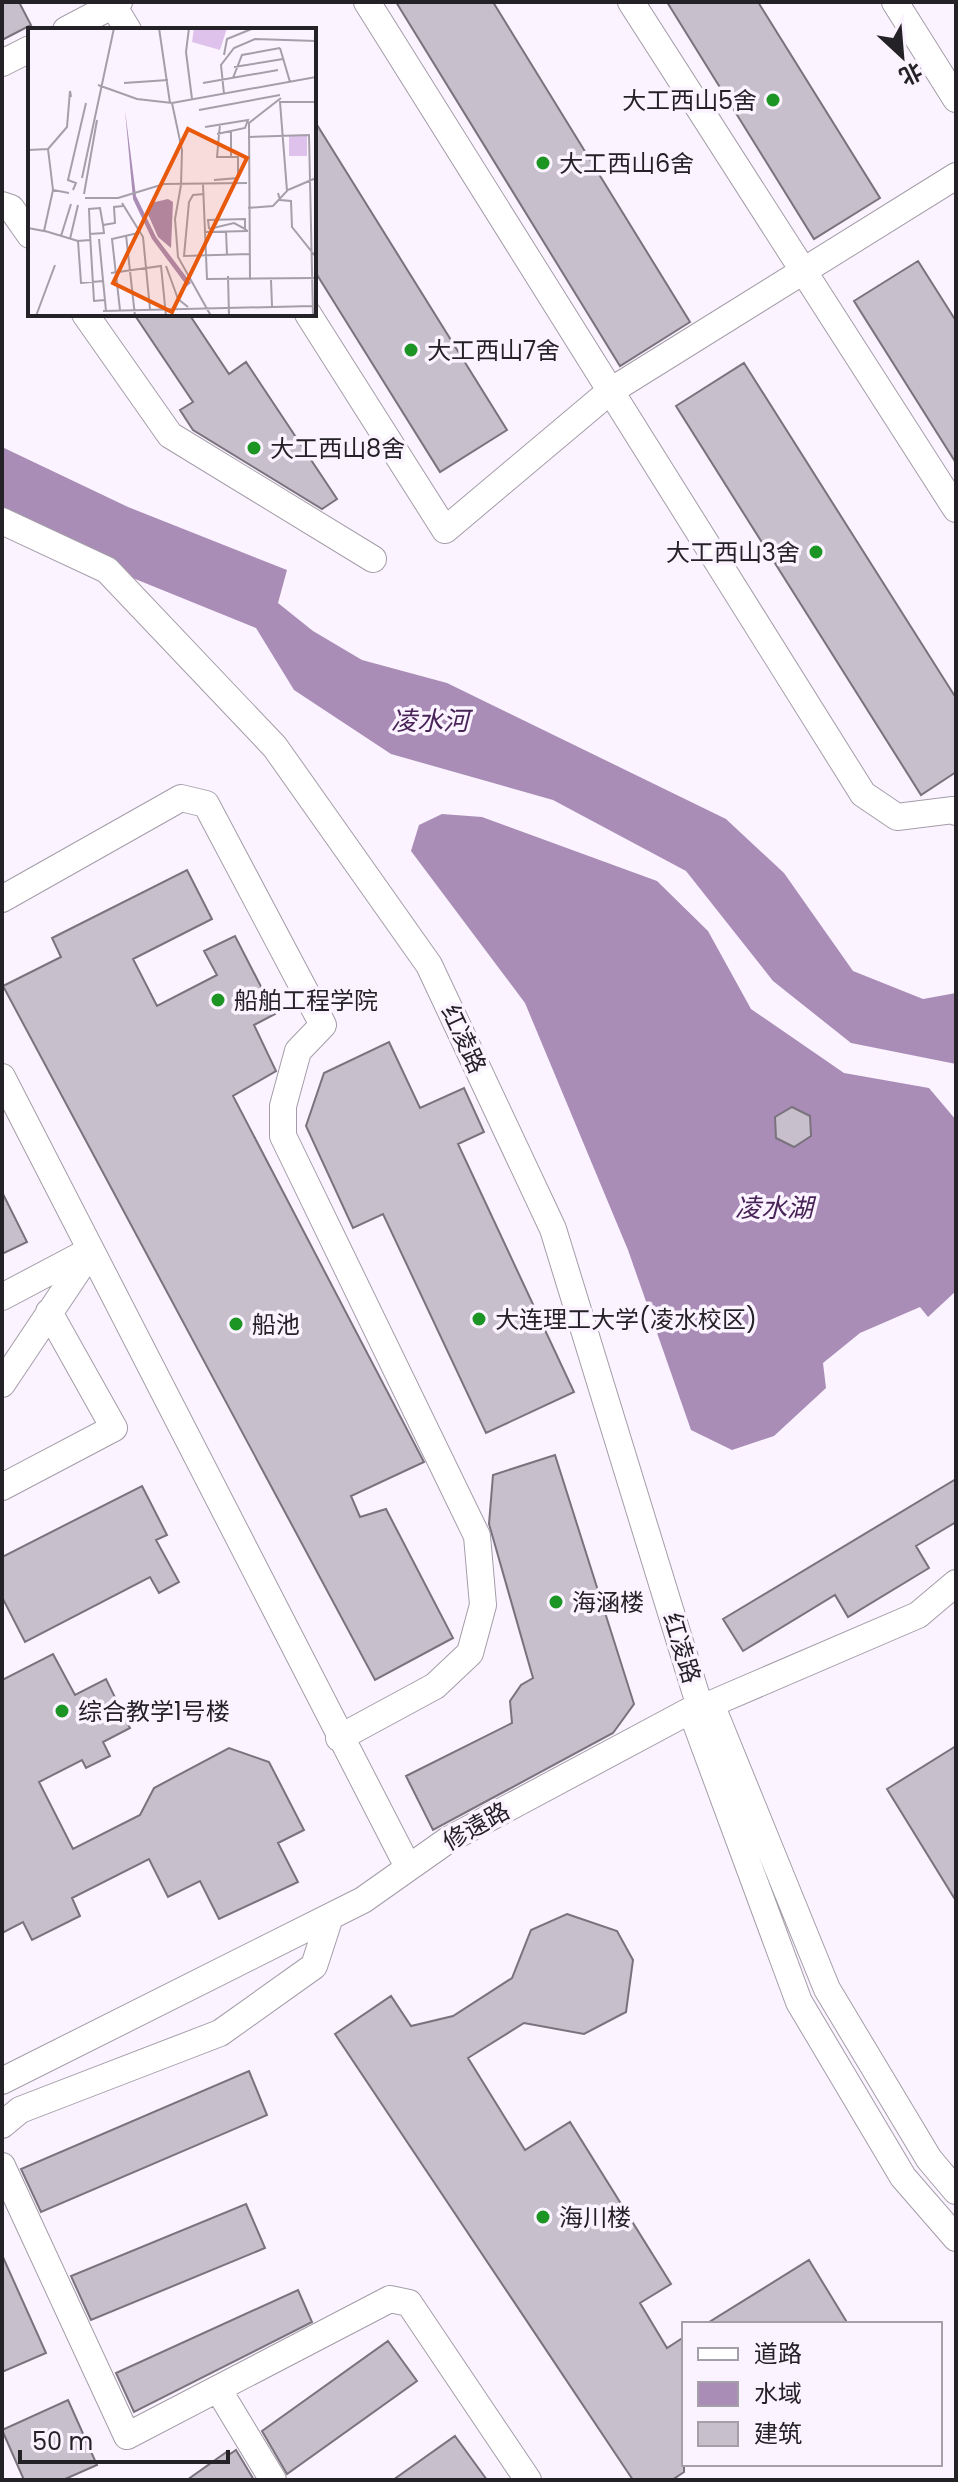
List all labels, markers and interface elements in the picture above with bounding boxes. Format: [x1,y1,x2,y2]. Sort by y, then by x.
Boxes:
north arrow [862,16,942,96]
inset map [28,28,316,316]
text: 北 [894,55,927,92]
place label: 大工西山5舍 [622,84,757,117]
marker: 大工西山5舍 [764,91,782,109]
place label: 大工西山6舍 [559,147,694,180]
marker: 大工西山6舍 [534,154,552,172]
place label: 大工西山7舍 [427,334,560,367]
marker: 大工西山7舍 [402,341,420,359]
place label: 大工西山8舍 [270,432,405,465]
marker: 大工西山8舍 [245,439,263,457]
place label: 大工西山3舍 [666,536,800,569]
marker: 大工西山3舍 [807,543,825,561]
water label: 凌水河 [391,703,474,739]
place label: 船舶工程学院 [234,984,378,1017]
marker: 船舶工程学院 [209,991,227,1009]
street label: 红凌路 [434,999,494,1079]
water label: 凌水湖 [735,1190,817,1226]
place label: 大连理工大学(凌水校区) [495,1303,757,1336]
place label: 船池 [252,1308,300,1341]
marker: 大连理工大学(凌水校区) [470,1310,488,1328]
marker: 船池 [227,1315,245,1333]
place label: 海涵楼 [572,1586,644,1619]
marker: 海涵楼 [547,1593,565,1611]
street label: 红凌路 [656,1609,708,1687]
place label: 综合教学1号楼 [78,1695,230,1728]
marker: 综合教学1号楼 [53,1702,71,1720]
street label: 修遠路 [437,1794,515,1858]
place label: 海川楼 [559,2201,631,2234]
marker: 海川楼 [534,2208,552,2226]
legend [682,2322,942,2466]
text: 道路 [754,2337,802,2370]
text: 水域 [754,2377,802,2410]
scale bar [20,2414,228,2464]
text: 建筑 [754,2417,802,2450]
text: 50 m [32,2425,93,2458]

